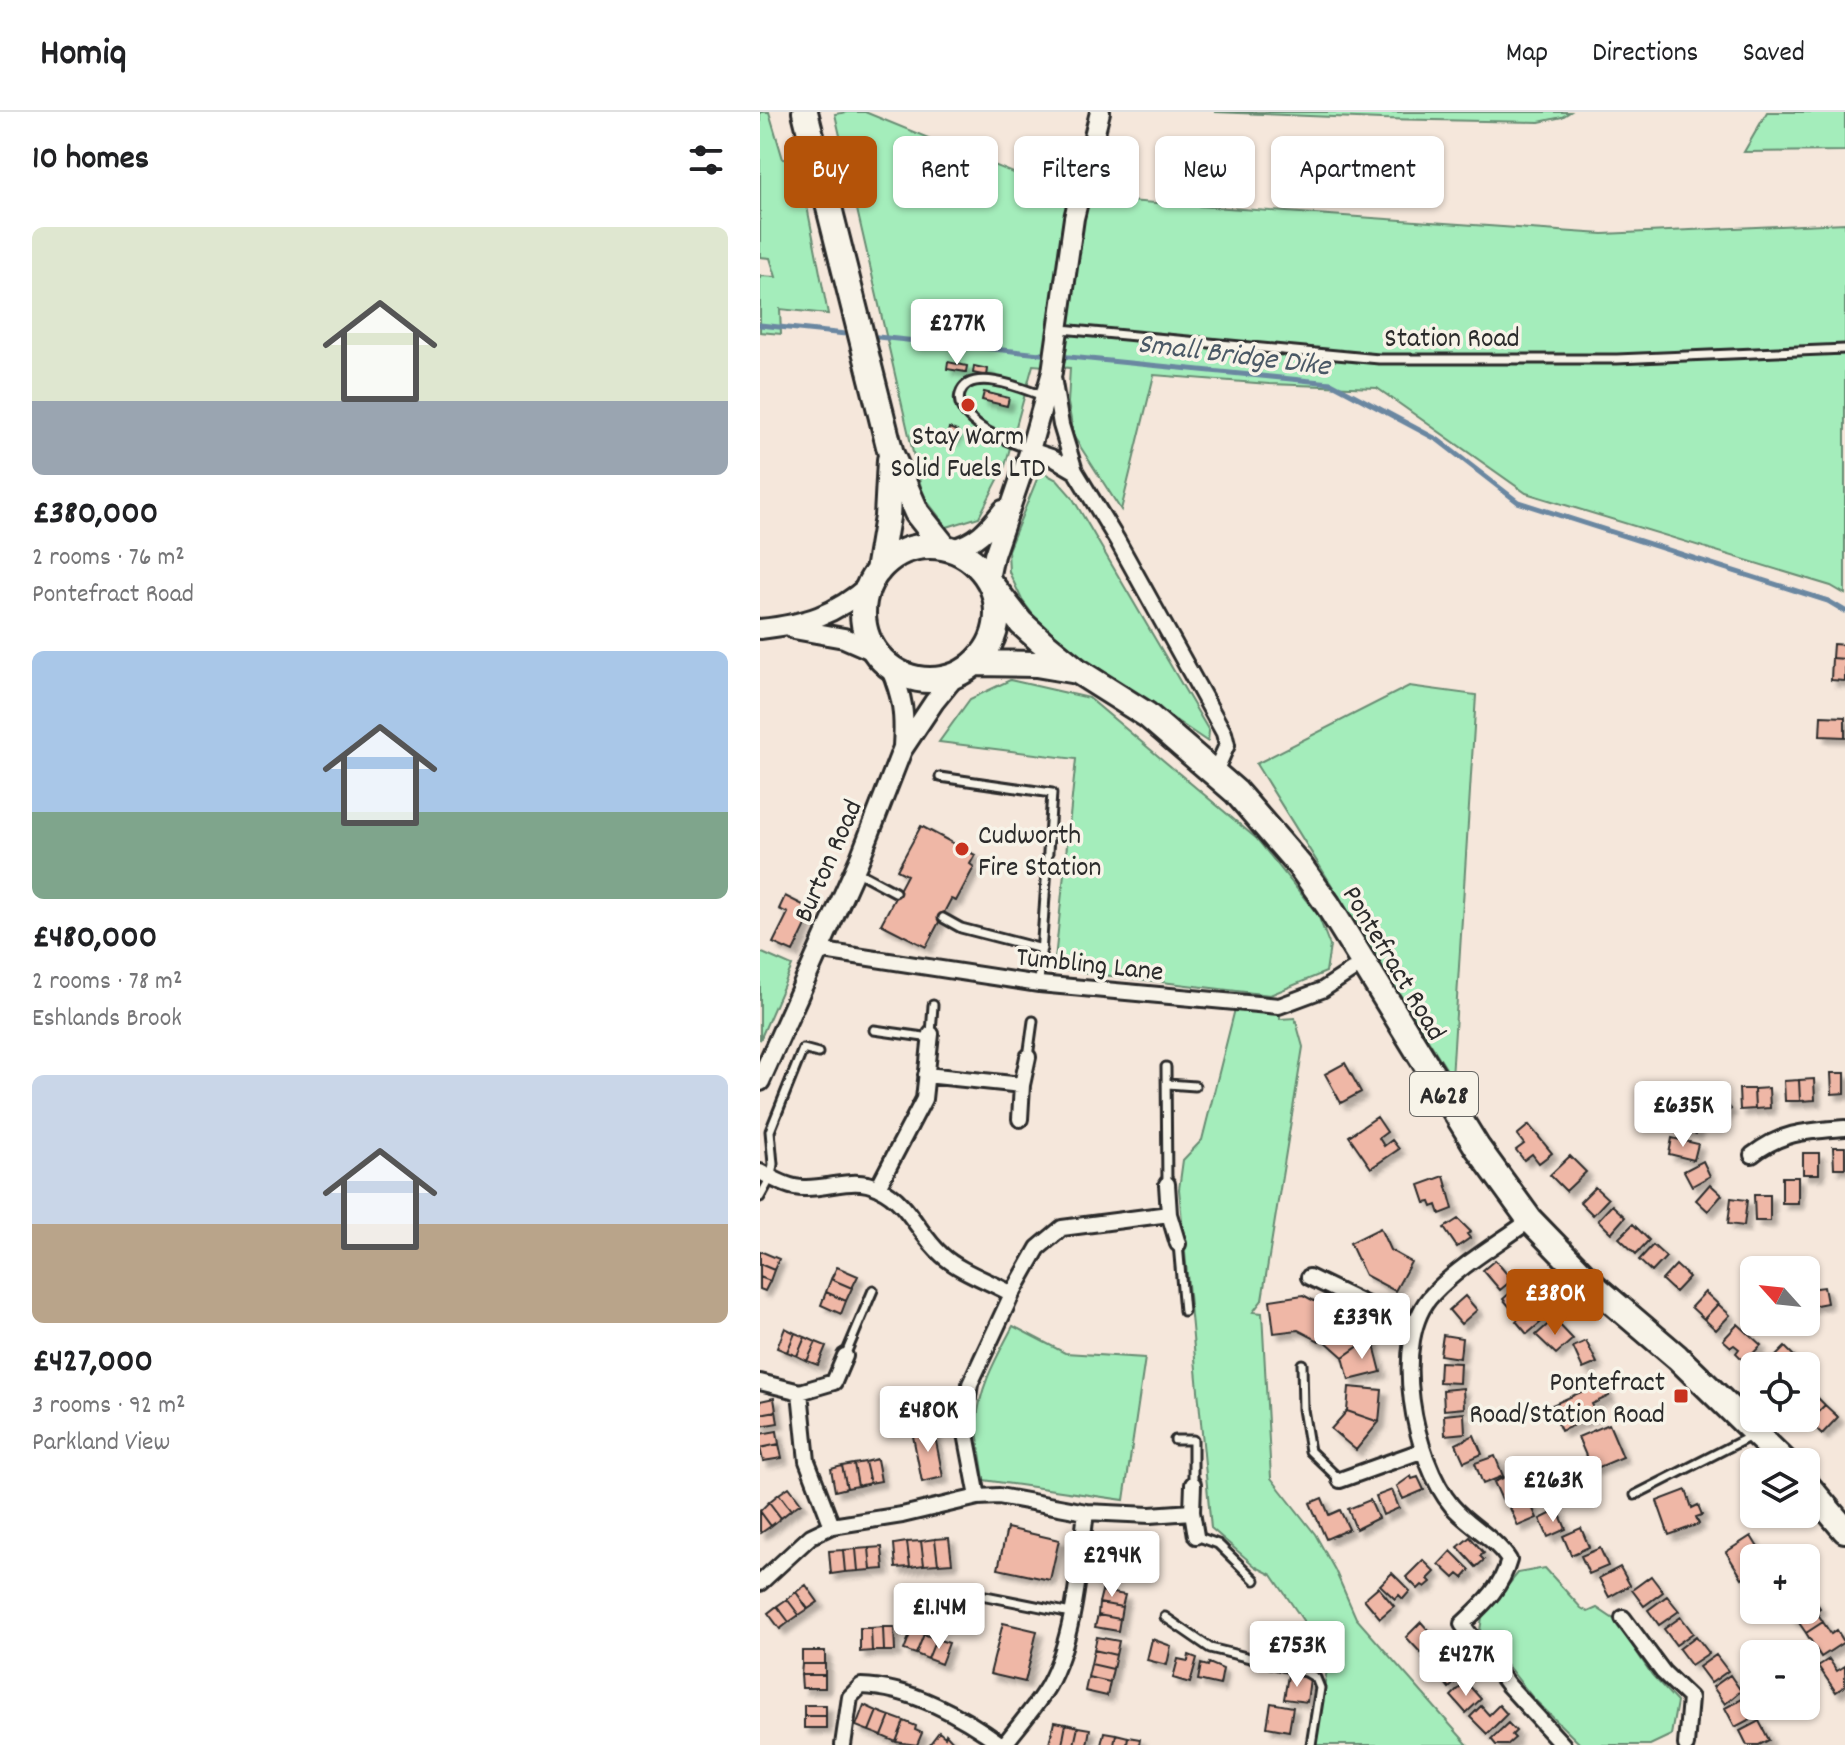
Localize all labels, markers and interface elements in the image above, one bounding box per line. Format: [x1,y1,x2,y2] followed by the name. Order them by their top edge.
[40,28,126,83] text: Homiq
[1506,35,1548,75] text: Map
[1592,35,1698,75] text: Directions
[1742,35,1805,75] text: Saved
[32,136,149,185] text: 10 homes
[784,136,877,208] chip: Buy
[893,136,998,208] chip: Rent
[1014,136,1139,208] chip: Filters
[1155,136,1255,208] chip: New
[1271,136,1444,208] chip: Apartment
[684,138,728,182] icon: filters
[308,279,452,423] icon: home
[901,299,1013,367] pin: £277K
[929,306,985,343] text: £277K
[1384,321,1520,361] street label: Station Road
[1135,324,1334,391] water label: Small Bridge Dike
[959,396,977,414] marker: Stay Warm Solid Fuels LTD
[891,419,1045,491] place label: Stay Warm Solid Fuels LTD
[32,491,158,540] text: £380,000
[32,540,185,577] text: 2 rooms · 76 m²
[32,577,194,614] text: Pontefract Road
[308,703,452,847] icon: home
[786,794,875,930] street label: Burton Road
[978,818,1101,890] place label: Cudworth Fire Station
[953,840,971,858] marker: Cudworth Fire Station
[1330,879,1454,1050] street label: Pontefract Road
[32,915,157,964] text: £480,000
[1014,939,1165,995] street label: Tumbling Lane
[32,964,182,1001] text: 2 rooms · 78 m²
[32,1001,182,1038] text: Eshlands Brook
[1410,1072,1478,1116] road number: A628
[1627,1081,1739,1149] pin: £635K
[1652,1088,1714,1125] text: £635K
[308,1127,452,1271] icon: home
[1740,1256,1820,1336] north arrow
[1740,1256,1820,1720] map controls
[1499,1269,1611,1337] pin: £380K
[1524,1276,1586,1313] text: £380K
[1306,1293,1418,1361] pin: £339K
[1332,1300,1392,1337] text: £339K
[32,1339,153,1388] text: £427,000
[1740,1352,1820,1432] button: locate
[1469,1365,1665,1437] place label: Pontefract Road/Station Road
[872,1386,984,1454] pin: £480K
[1672,1387,1690,1405] marker: Pontefract Road/Station Road
[32,1388,186,1425] text: 3 rooms · 92 m²
[898,1393,958,1430] text: £480K
[32,1425,170,1462] text: Parkland View
[1740,1448,1820,1528] button: layers
[1497,1456,1609,1524] pin: £263K
[1523,1463,1583,1500] text: £263K
[1056,1531,1168,1599] pin: £294K
[1082,1538,1142,1575] text: £294K
[1740,1544,1820,1624] button: +
[874,1583,1004,1651] pin: £1.14M
[912,1590,966,1627] text: £1.14M
[1241,1621,1353,1689] pin: £753K
[1268,1628,1326,1665] text: £753K
[1410,1630,1522,1698] pin: £427K
[1437,1637,1495,1674] text: £427K
[1740,1640,1820,1720] button: −

